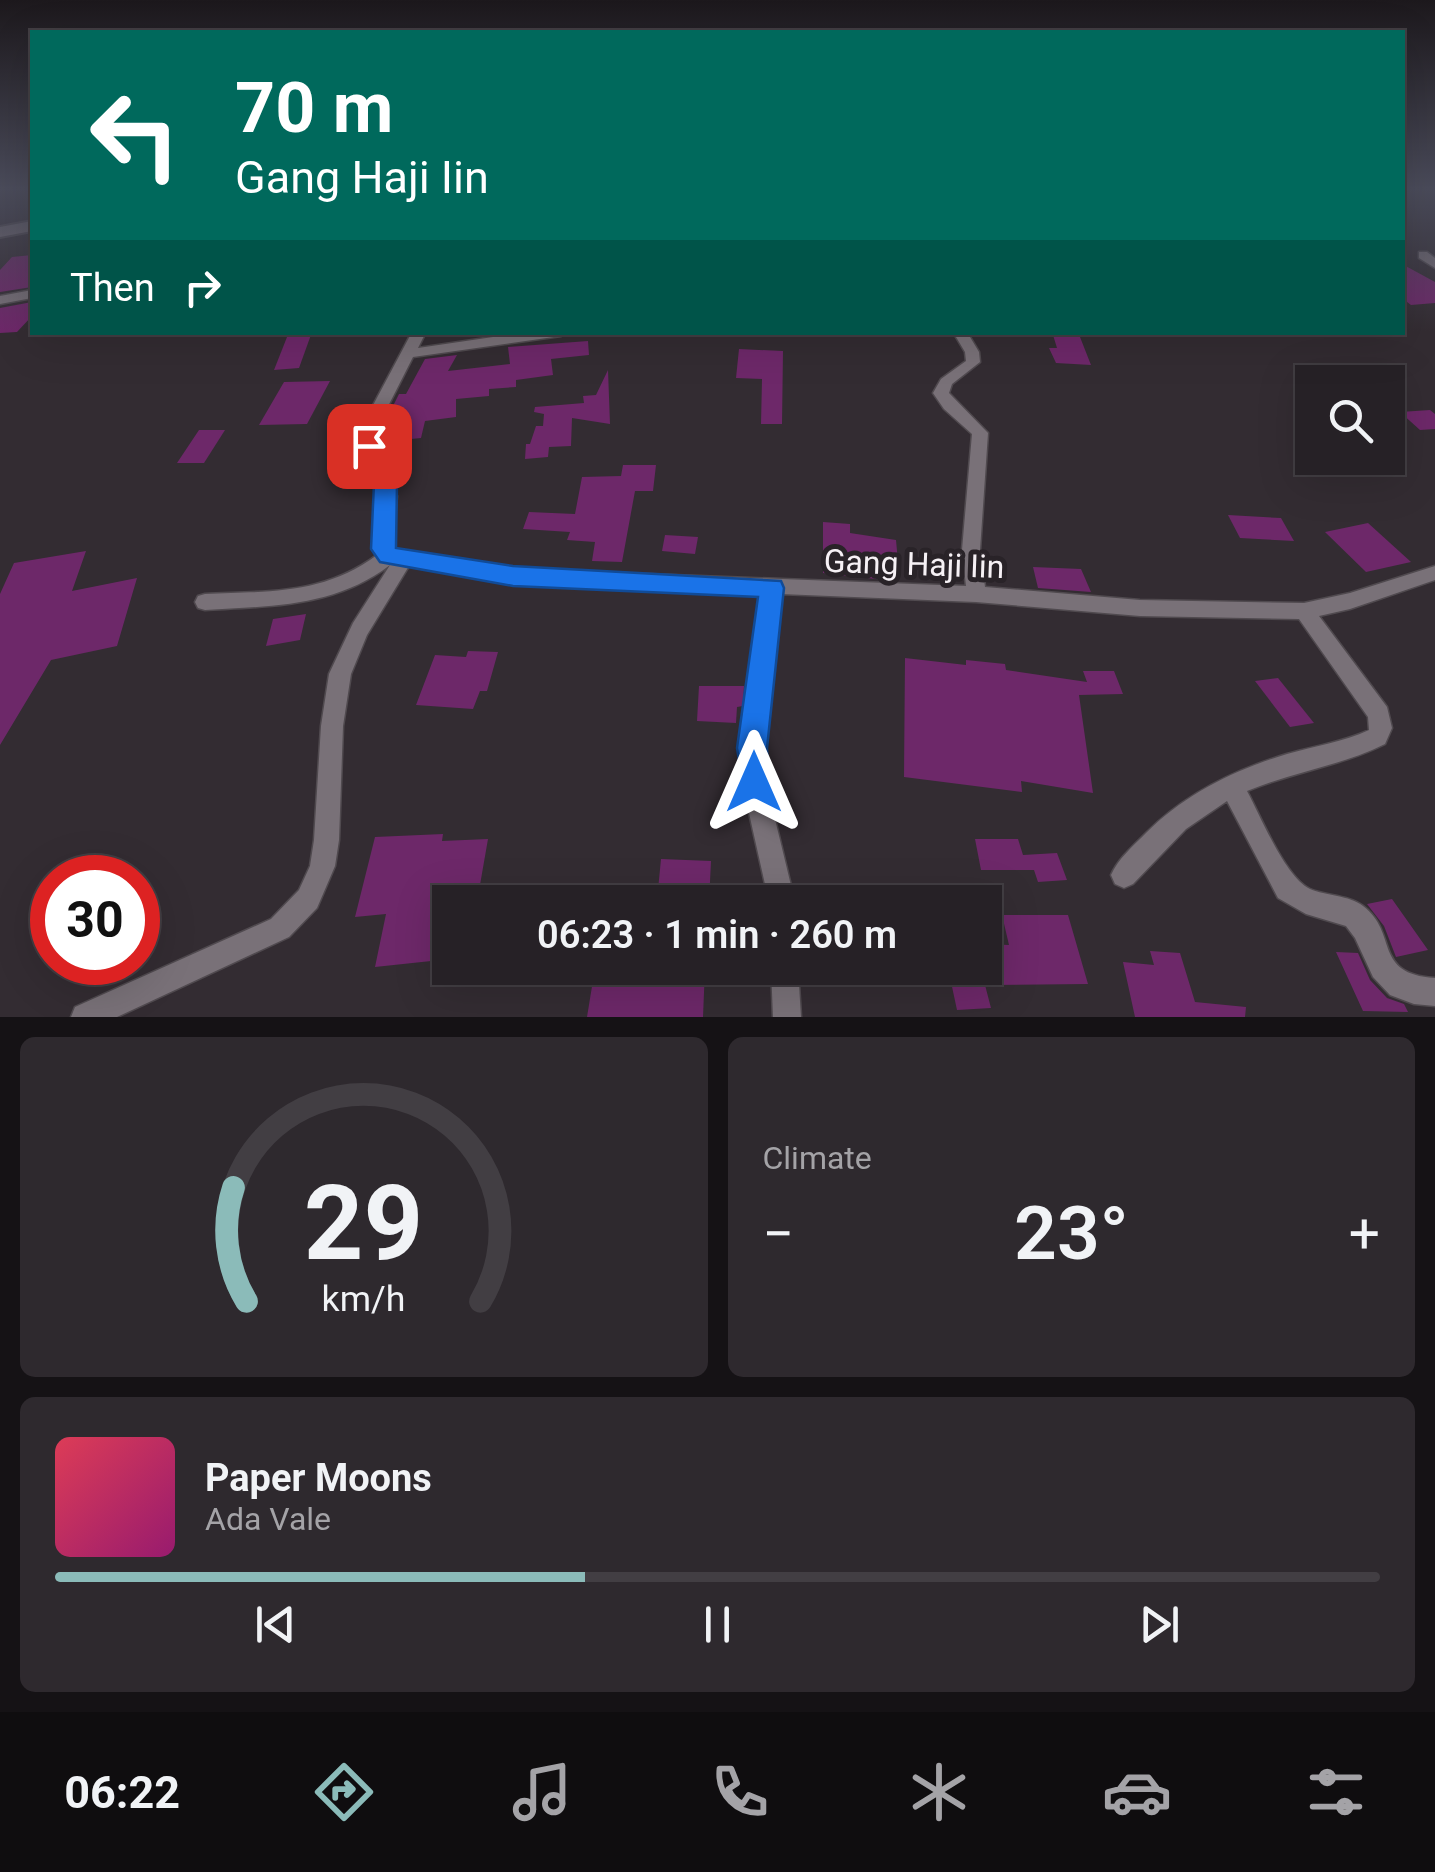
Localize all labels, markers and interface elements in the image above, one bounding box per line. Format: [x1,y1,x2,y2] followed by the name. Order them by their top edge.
[235,67,393,149] text: 70 m
[70,70,200,200] icon: left
[235,151,489,204] text: Gang Haji Iin
[175,260,230,315] icon: right
[70,266,155,310] text: Then
[1295,365,1405,475] map controls
[1295,365,1405,475] button: search
[327,404,412,489] pin
[342,419,397,474] icon: arrive
[823,542,1005,586] street label: Gang Haji Iin
[702,730,806,834] position arrow
[30,855,160,985] speed limit sign: 30
[537,913,897,957] text: 06:23 · 1 min · 260 m
[763,1139,872,1177] text: Climate
[304,1163,423,1284] text: 29
[1014,1189,1129,1277] text: 23°
[763,1202,794,1266] text: −
[1349,1202,1380,1266] text: +
[322,1278,406,1320] text: km/h
[205,1456,432,1500] text: Paper Moons
[205,1500,331,1538] text: Ada Vale
[248,1597,303,1652] icon: previous
[690,1597,745,1652] icon: pause
[1132,1597,1187,1652] icon: next
[309,1757,379,1827] icon: directions
[507,1757,577,1827] icon: music
[705,1757,775,1827] icon: phone
[904,1757,974,1827] icon: climate
[1102,1757,1172,1827] icon: car
[1301,1757,1371,1827] icon: filters
[64,1766,180,1819] text: 06:22

